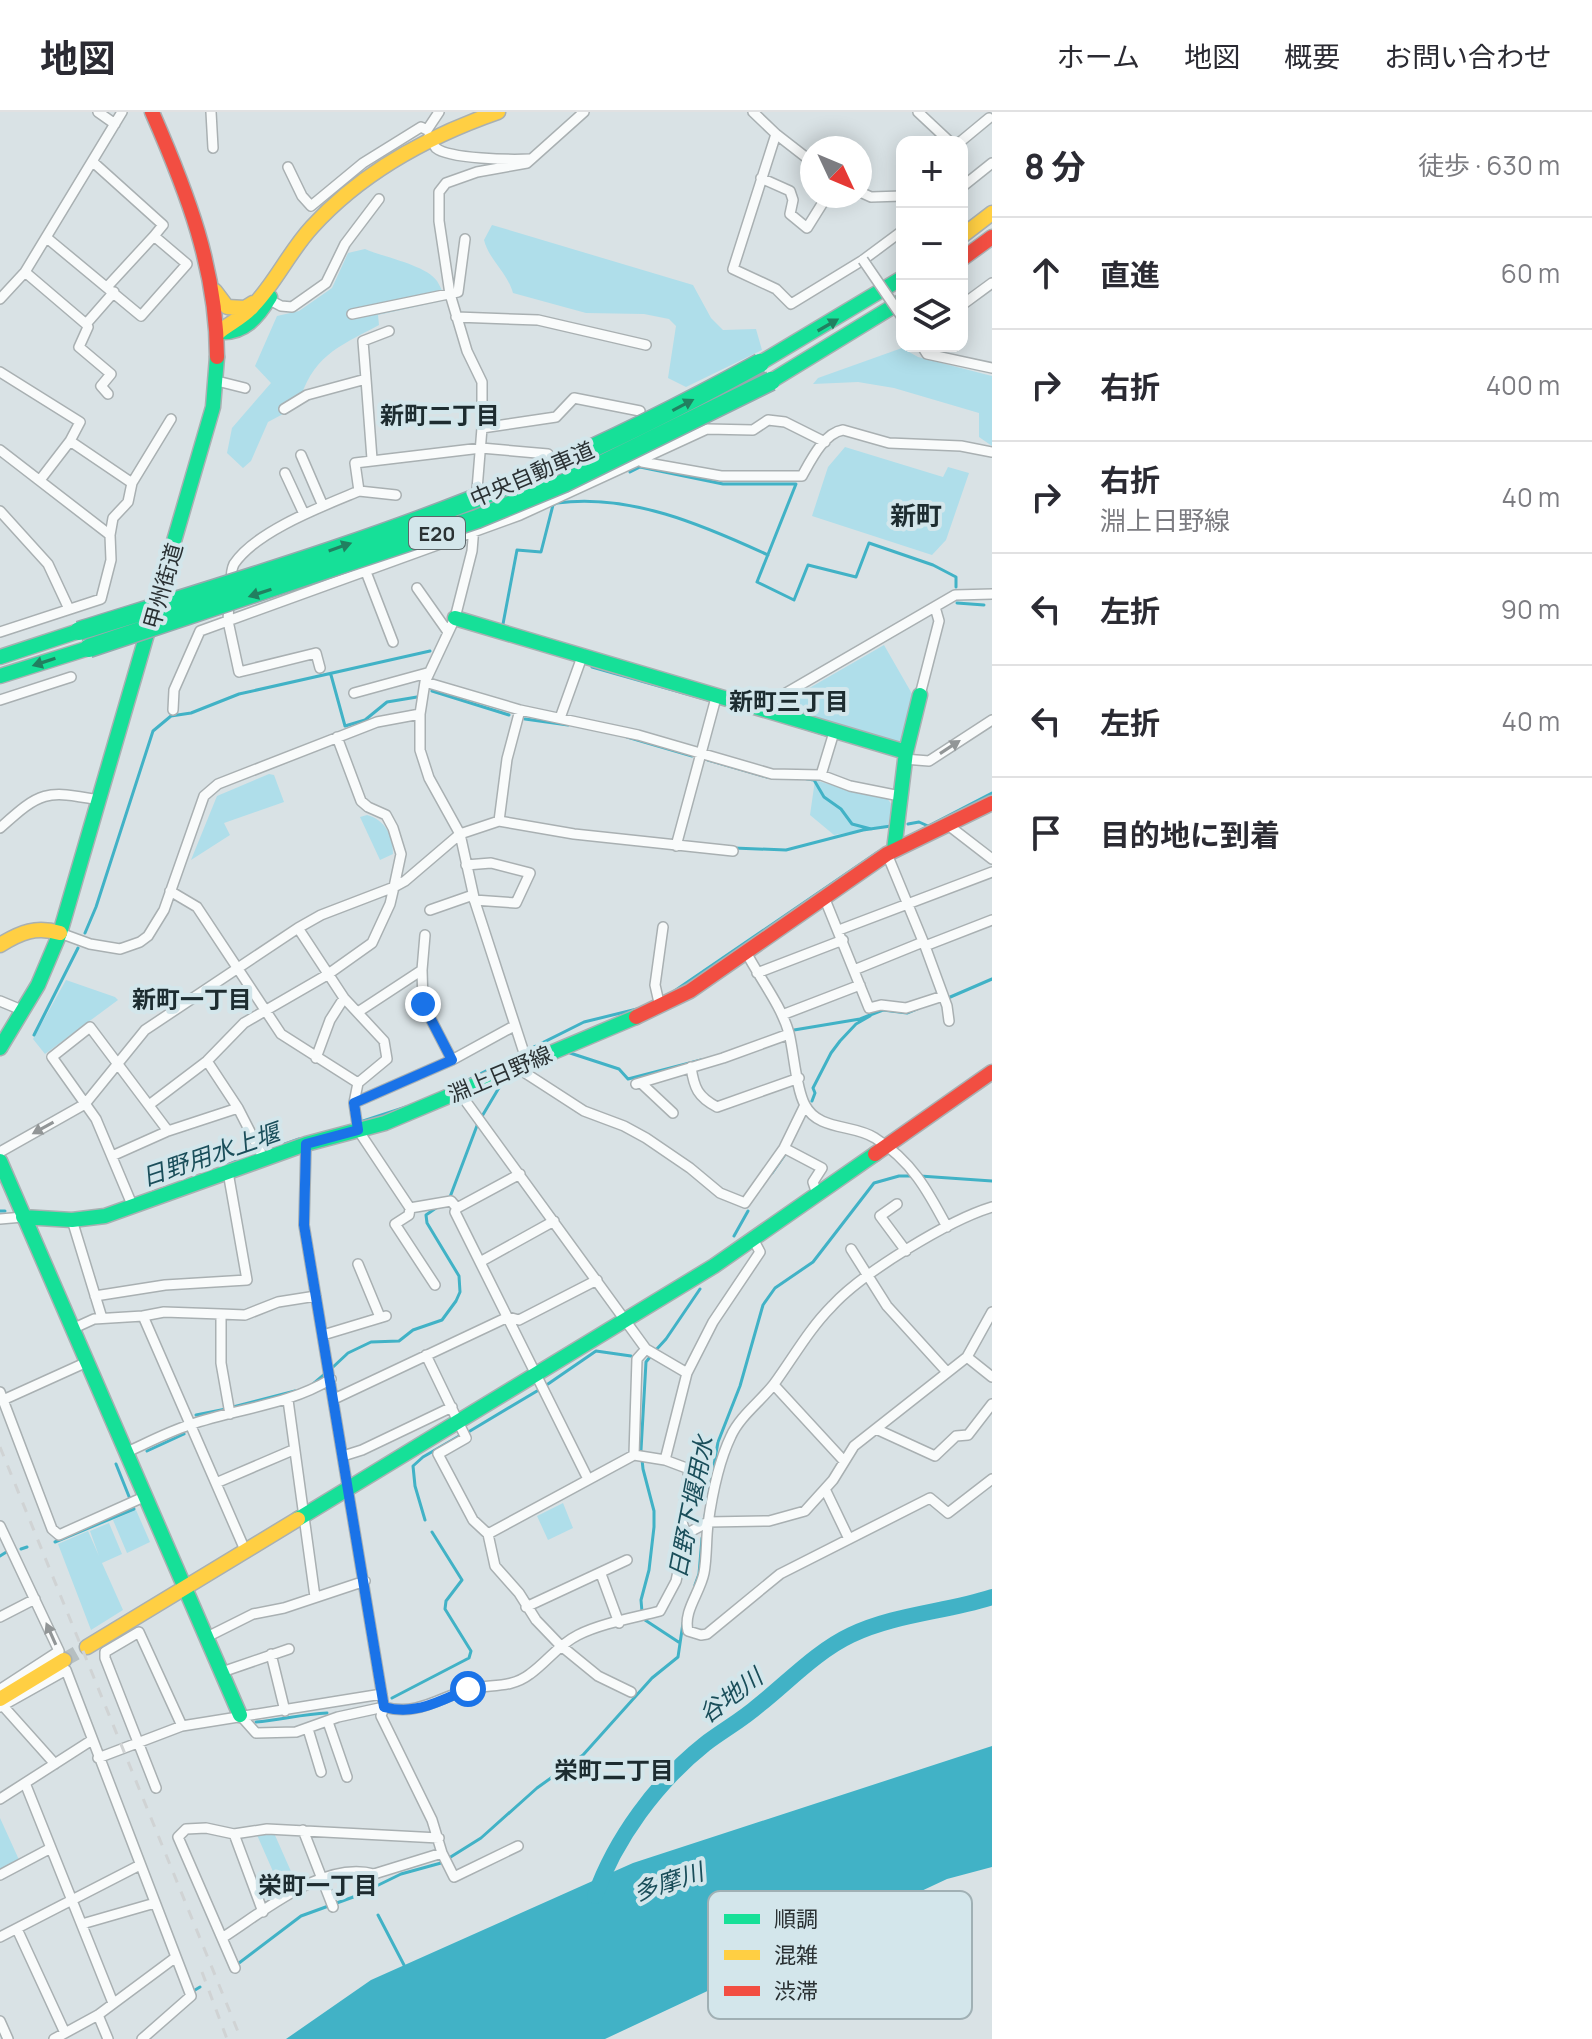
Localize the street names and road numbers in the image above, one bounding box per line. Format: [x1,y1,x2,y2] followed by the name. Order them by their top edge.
[465,434,599,514] street label: 中央自動車道
[409,517,465,549] road number: E20
[136,540,190,632] street label: 甲州街道
[444,1039,556,1109] street label: 淵上日野線

